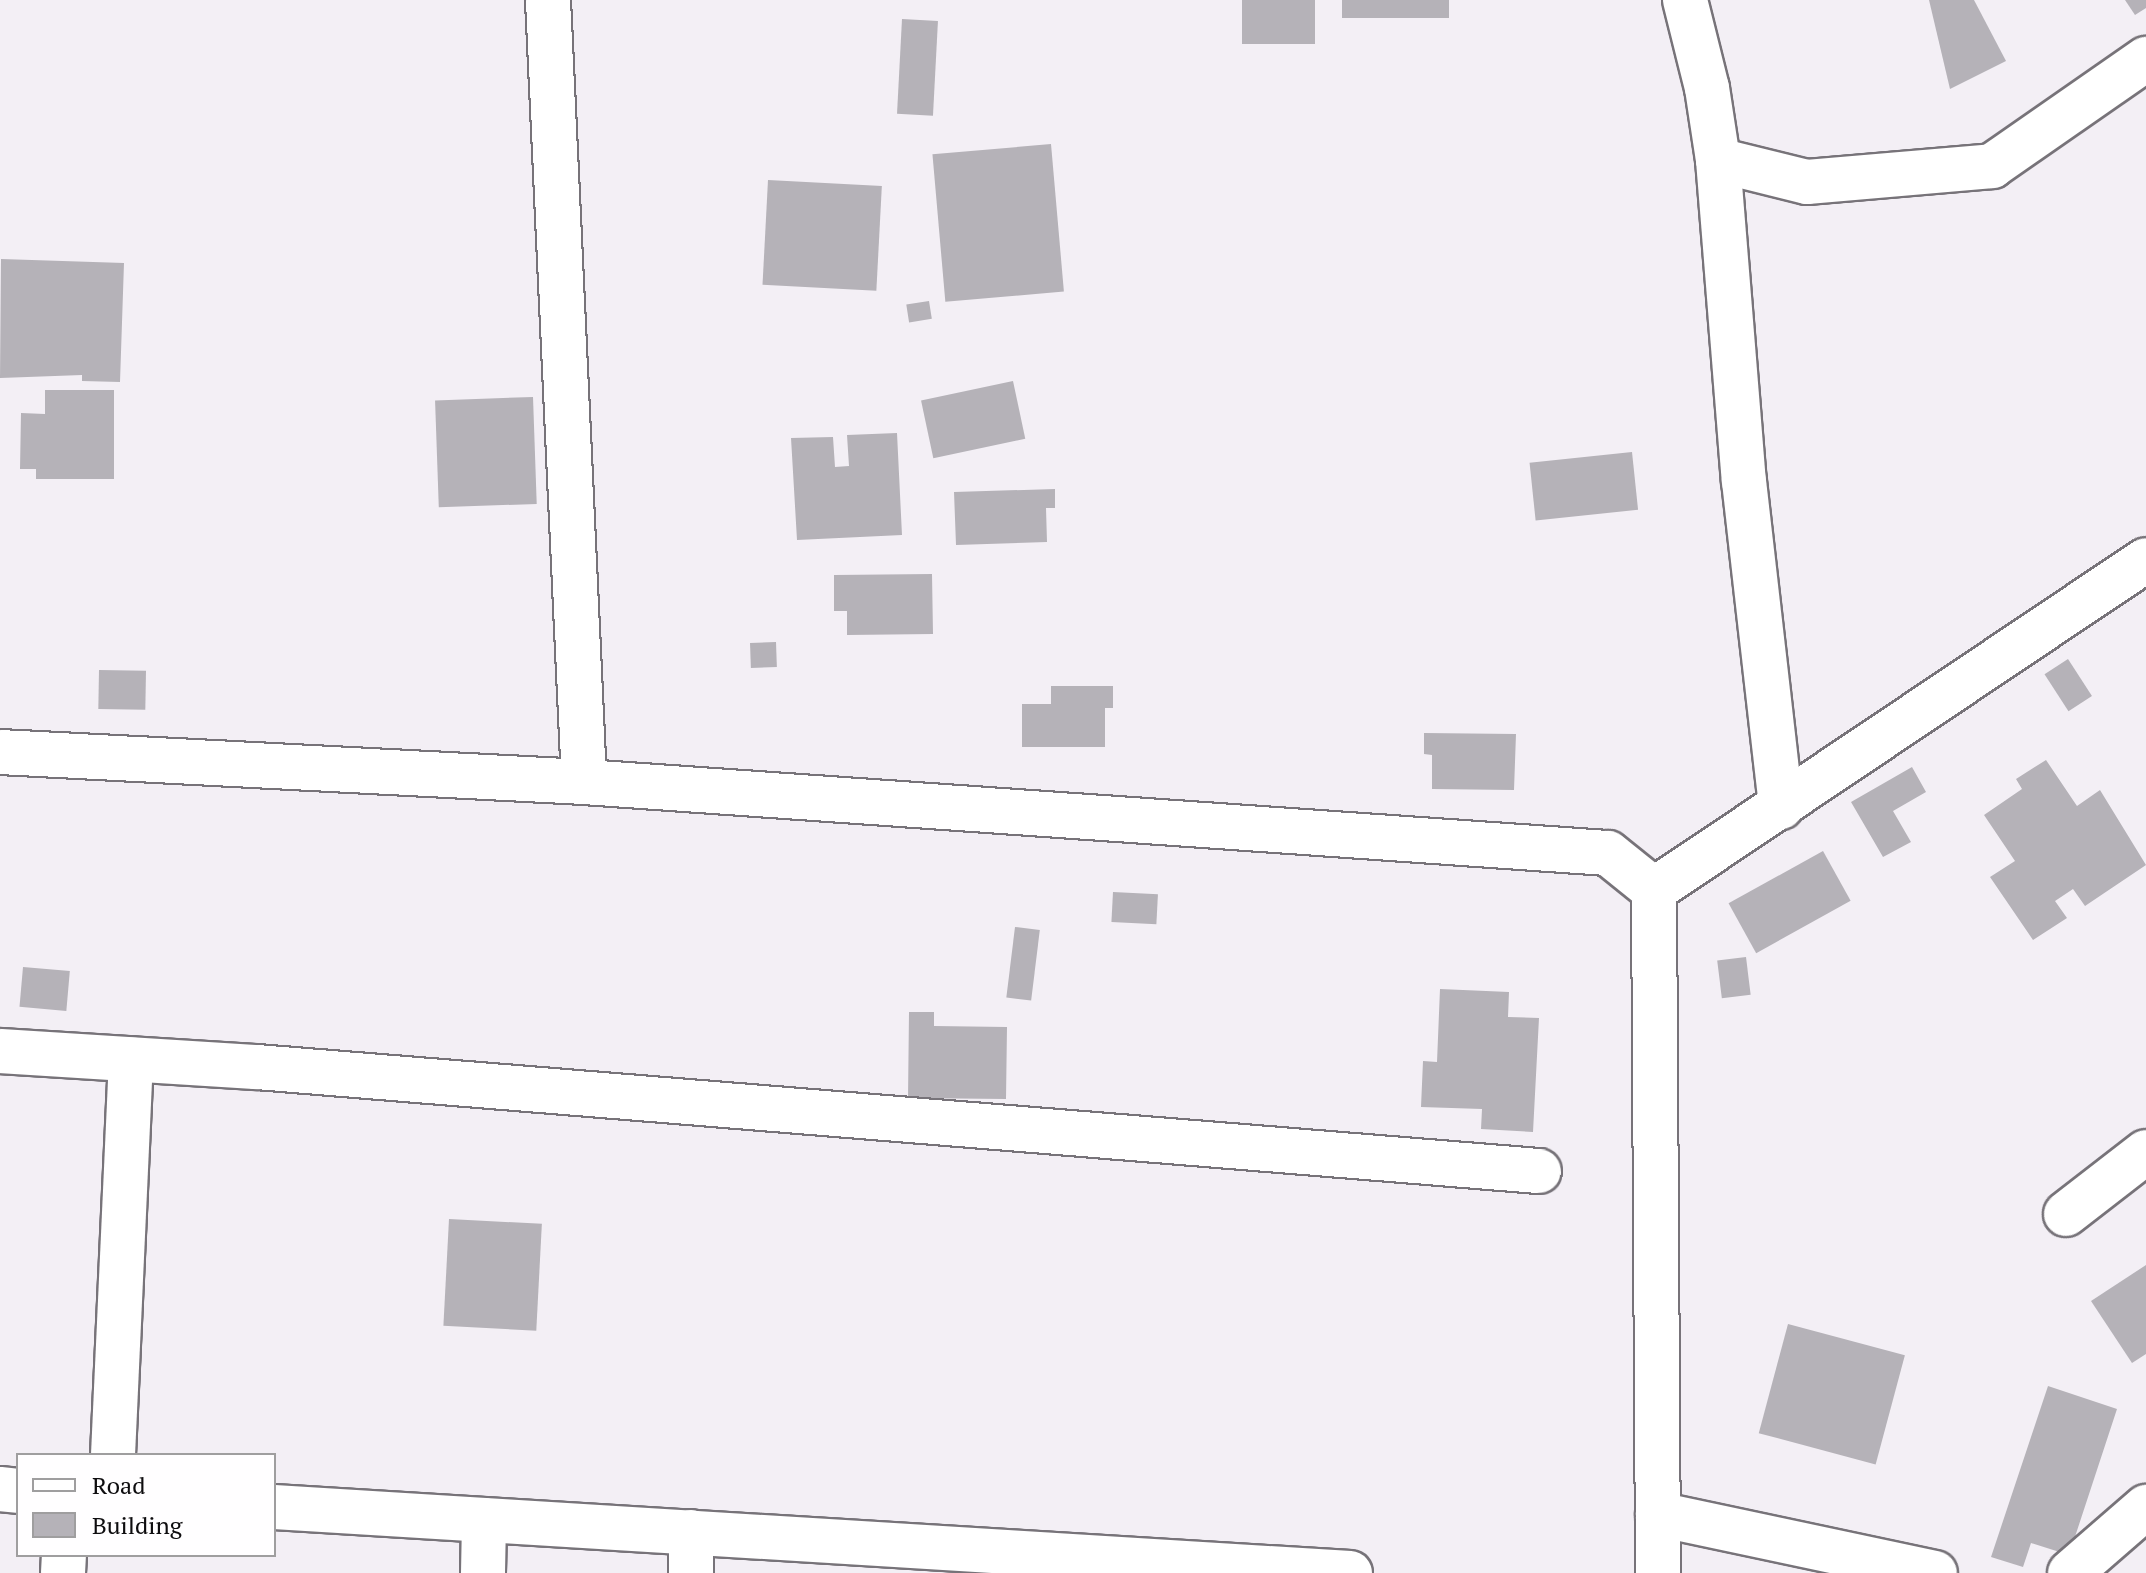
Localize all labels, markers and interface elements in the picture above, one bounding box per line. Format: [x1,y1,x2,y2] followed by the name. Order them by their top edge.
[16,1453,276,1557] legend
[92,1469,146,1501] text: Road
[92,1509,182,1541] text: Building

